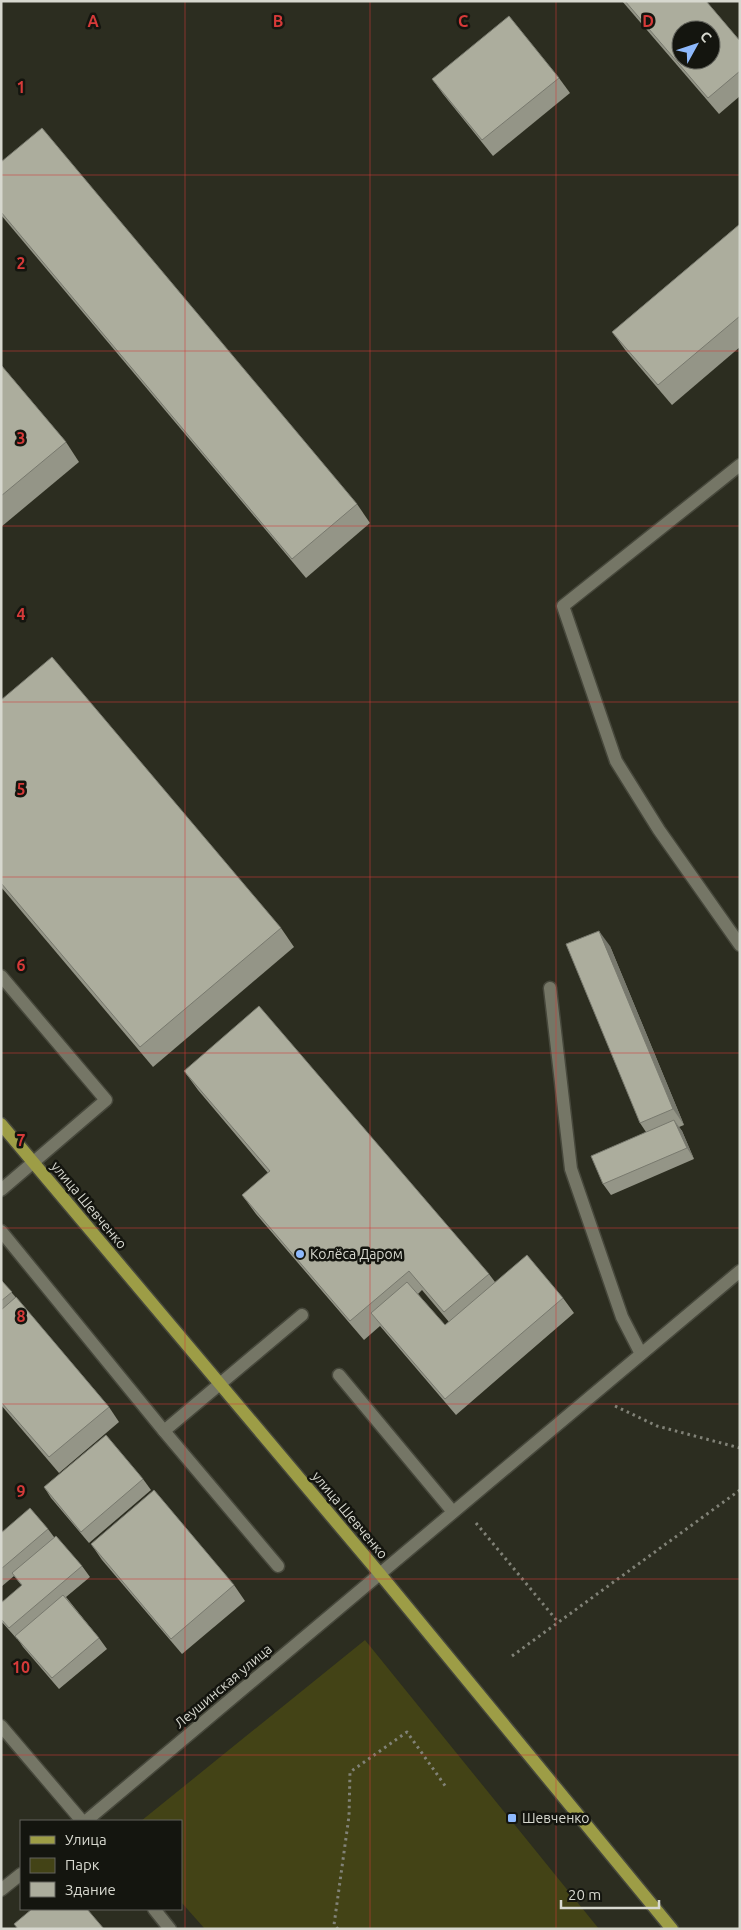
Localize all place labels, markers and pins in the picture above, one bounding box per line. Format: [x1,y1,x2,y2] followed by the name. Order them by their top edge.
[310,1246,403,1262] place label: Колёса Даром
[294,1248,306,1260] marker: Колёса Даром
[522,1810,589,1826] place label: Шевченко
[506,1812,518,1824] marker: Шевченко

